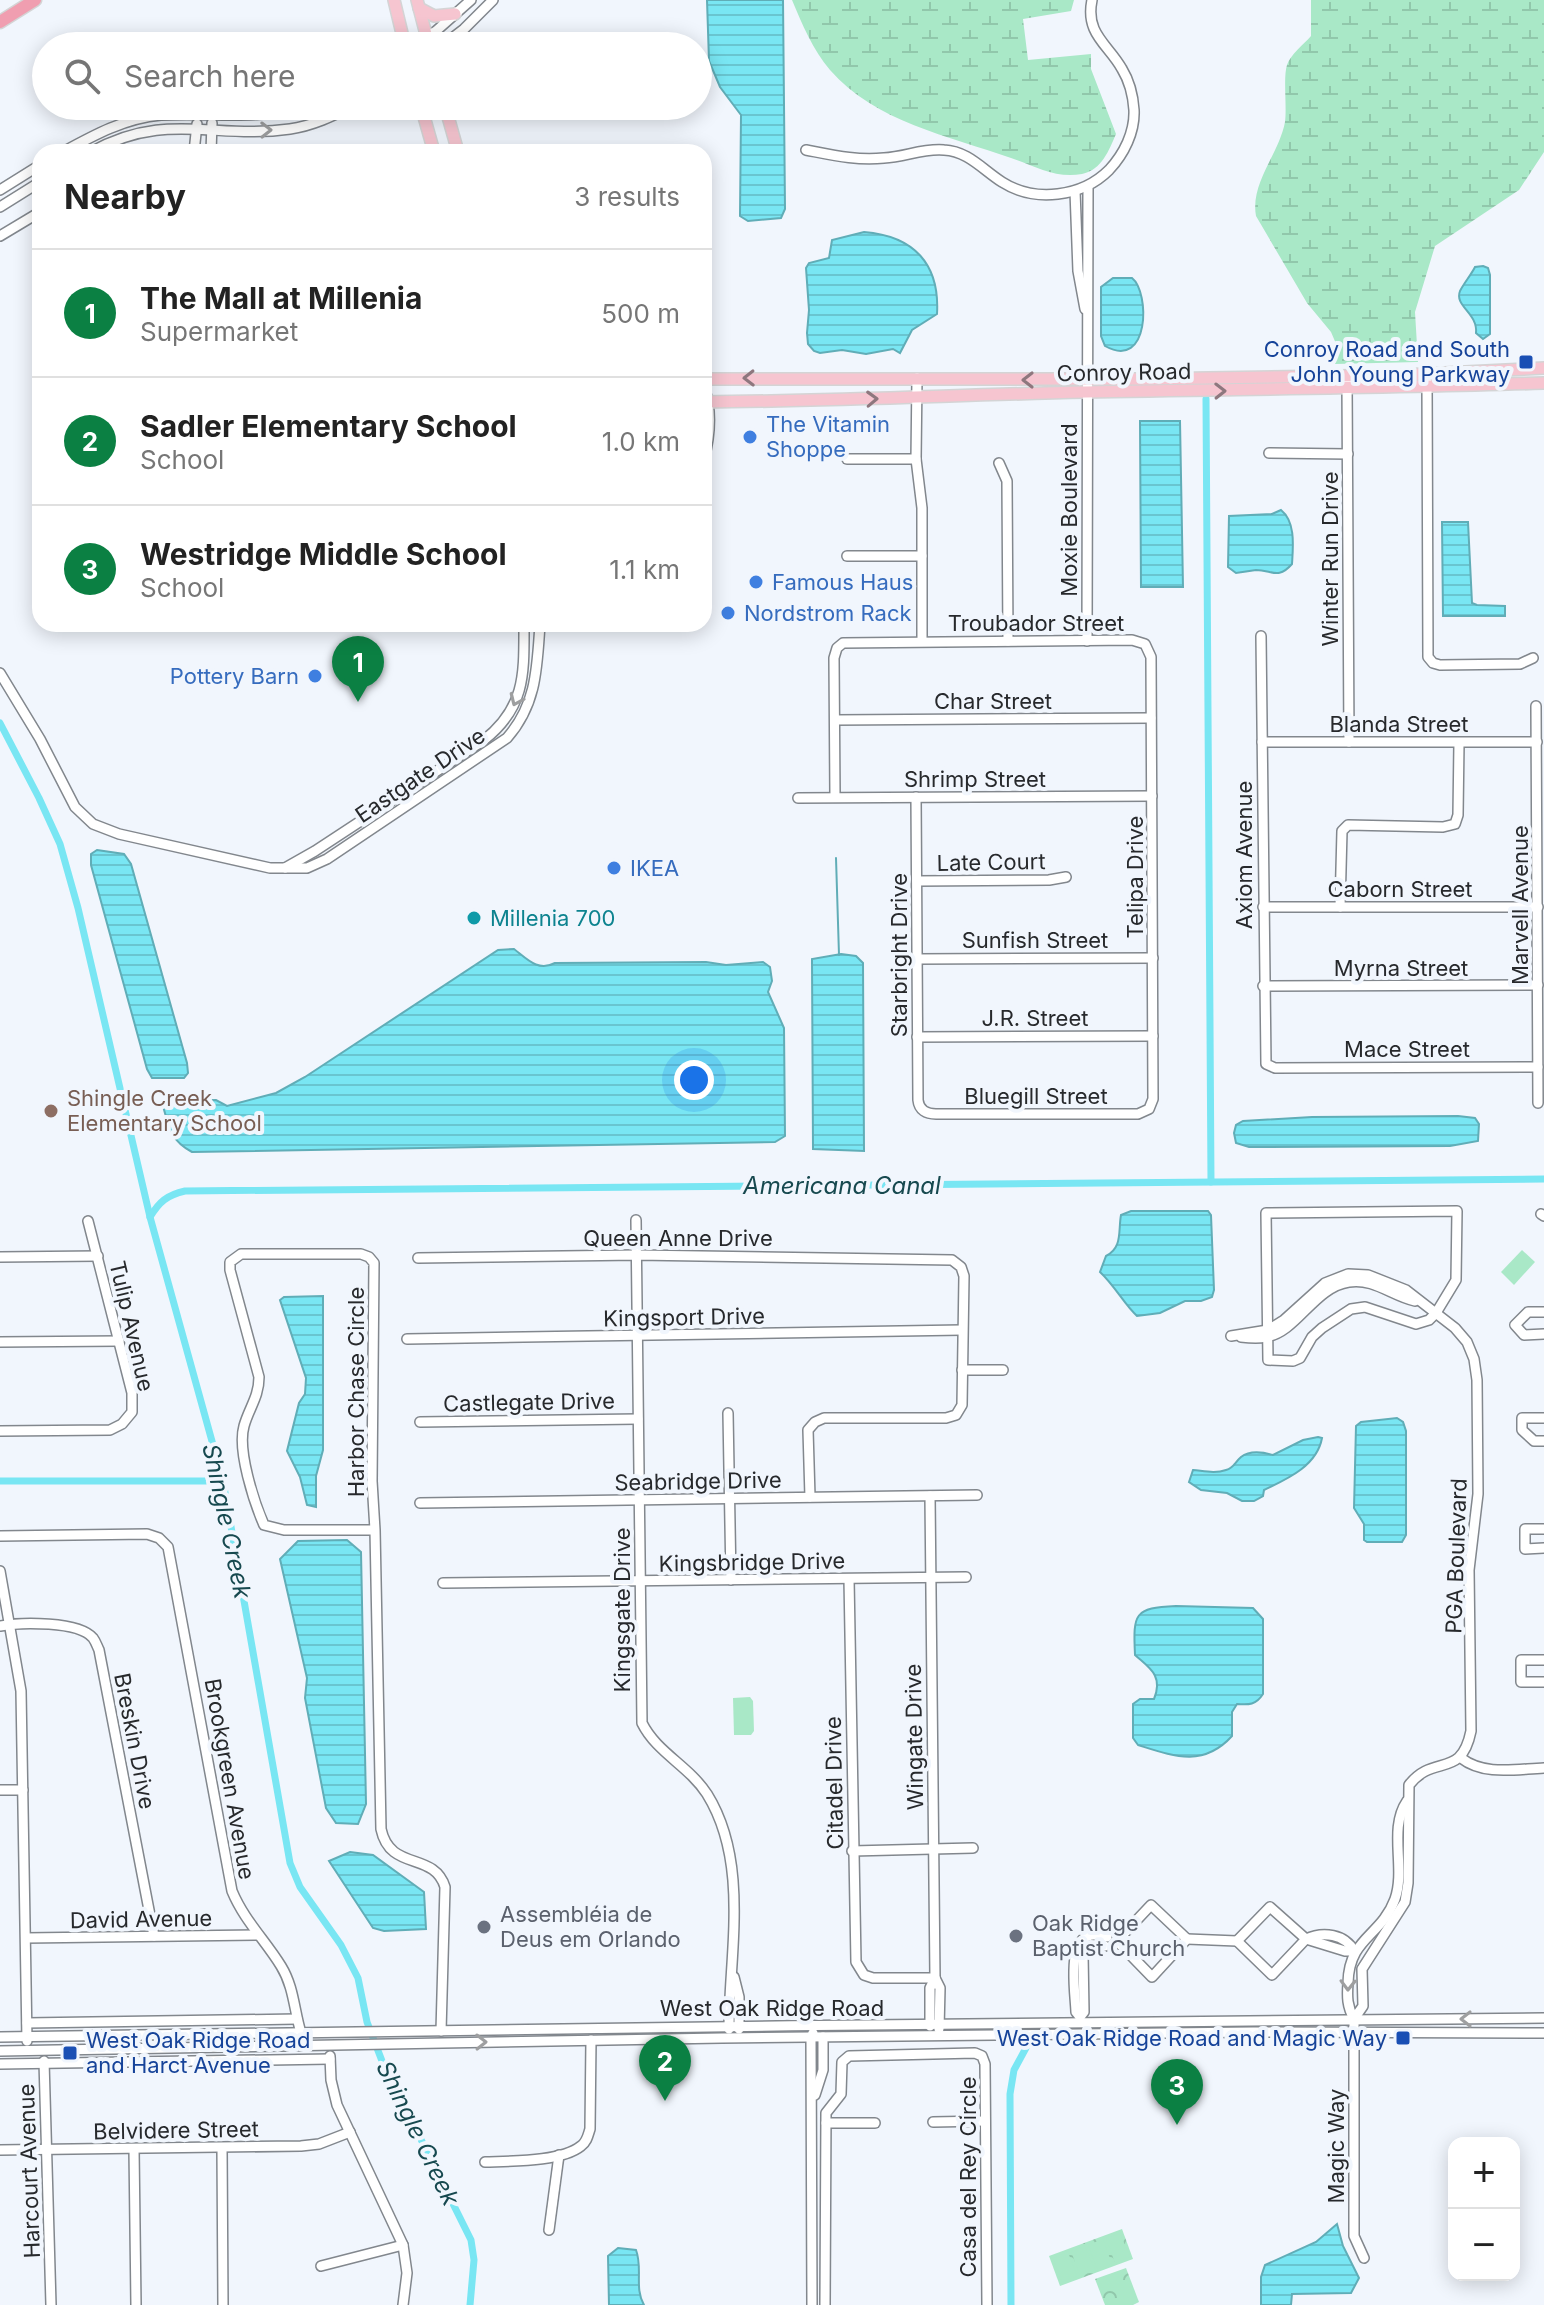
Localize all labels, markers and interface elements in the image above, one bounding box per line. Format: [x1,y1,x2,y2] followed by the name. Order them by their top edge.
[32,32,712,120] search box
[60,54,104,98] icon: search
[124,58,296,94] text: Search here
[260,121,273,139] one-way arrow
[64,176,186,217] text: Nearby
[574,181,680,212] text: 3 results
[140,280,422,316] text: The Mall at Millenia
[84,298,96,329] text: 1
[601,298,680,329] text: 500 m
[140,316,298,347] text: Supermarket
[1264,336,1510,387] place label: Conroy Road and South John Young Parkway
[1517,353,1535,371] marker: Conroy Road and South John Young Parkway
[1057,358,1191,386] street label: Conroy Road
[742,370,755,387] one-way arrow
[1021,371,1034,389] one-way arrow
[1214,382,1227,400] one-way arrow
[866,391,879,408] one-way arrow
[140,408,517,444] text: Sadler Elementary School
[766,411,890,462] place label: The Vitamin Shoppe
[1056,423,1082,597] street label: Moxie Boulevard
[82,426,98,457] text: 2
[602,426,680,457] text: 1.0 km
[741,428,759,446] marker: The Vitamin Shoppe
[140,444,224,475] text: School
[1317,471,1343,647] street label: Winter Run Drive
[140,536,507,572] text: Westridge Middle School
[82,554,98,585] text: 3
[609,554,680,585] text: 1.1 km
[772,569,913,595] place label: Famous Haus
[140,572,224,603] text: School
[747,573,765,591] marker: Famous Haus
[744,600,912,626] place label: Nordstrom Rack
[719,604,737,622] marker: Nordstrom Rack
[948,610,1124,636] street label: Troubador Street
[332,636,384,702] pin: 1
[170,663,299,689] place label: Pottery Barn
[306,667,324,685] marker: Pottery Barn
[934,688,1052,714] street label: Char Street
[509,691,525,706] one-way arrow
[1329,711,1469,737] street label: Blanda Street
[350,722,490,828] street label: Eastgate Drive
[904,766,1046,792] street label: Shrimp Street
[1231,781,1257,929] street label: Axiom Avenue
[1122,816,1148,938] street label: Telipa Drive
[1507,825,1533,985] street label: Marvell Avenue
[936,848,1046,876] street label: Late Court
[630,855,679,881] place label: IKEA
[605,859,623,877] marker: IKEA
[886,873,912,1037] street label: Starbright Drive
[1328,876,1472,902] street label: Caborn Street
[490,905,615,931] place label: Millenia 700
[465,909,483,927] marker: Millenia 700
[962,927,1108,953] street label: Sunfish Street
[1334,955,1468,981] street label: Myrna Street
[982,1005,1088,1031] street label: J.R. Street
[1344,1036,1470,1062] street label: Mace Street
[674,1060,714,1100] your location
[964,1083,1108,1109] street label: Bluegill Street
[67,1085,262,1136] place label: Shingle Creek Elementary School
[42,1102,60,1120] marker: Shingle Creek Elementary School
[742,1171,941,1200] water label: Americana Canal
[583,1225,773,1251] street label: Queen Anne Drive
[104,1258,160,1394] street label: Tulip Avenue
[343,1287,369,1497] street label: Harbor Chase Circle
[603,1303,765,1331] street label: Kingsport Drive
[443,1388,615,1416] street label: Castlegate Drive
[196,1441,258,1602] water label: Shingle Creek
[614,1467,782,1495] street label: Seabridge Drive
[1440,1478,1472,1634] street label: PGA Boulevard
[609,1528,635,1693] street label: Kingsgate Drive
[659,1547,845,1577] street label: Kingsbridge Drive
[900,1664,928,1810] street label: Wingate Drive
[109,1671,161,1811] street label: Breskin Drive
[200,1676,260,1882] street label: Brookgreen Avenue
[820,1716,848,1850] street label: Citadel Drive
[500,1901,681,1952] place label: Assembléia de Deus em Orlando
[70,1905,212,1933] street label: David Avenue
[1032,1910,1185,1961] place label: Oak Ridge Baptist Church
[475,1918,493,1936] marker: Assembléia de Deus em Orlando
[1007,1927,1025,1945] marker: Oak Ridge Baptist Church
[1339,1979,1356,1992] one-way arrow
[660,1995,884,2021] street label: West Oak Ridge Road
[1459,2010,1472,2027] one-way arrow
[997,2025,1387,2051] place label: West Oak Ridge Road and Magic Way
[86,2027,310,2078] place label: West Oak Ridge Road and Harct Avenue
[1394,2029,1412,2047] marker: West Oak Ridge Road and Magic Way
[475,2034,488,2051] one-way arrow
[639,2035,691,2101] pin: 2
[61,2044,79,2062] marker: West Oak Ridge Road and Harct Avenue
[370,2056,466,2211] water label: Shingle Creek
[1151,2059,1203,2125] pin: 3
[955,2076,981,2278] street label: Casa del Rey Circle
[13,2083,45,2259] street label: Harcourt Avenue
[1323,2089,1349,2203] street label: Magic Way
[93,2116,259,2144] street label: Belvidere Street
[1448,2137,1520,2281] map controls
[1448,2137,1520,2209] button: +
[1448,2209,1520,2281] button: −

